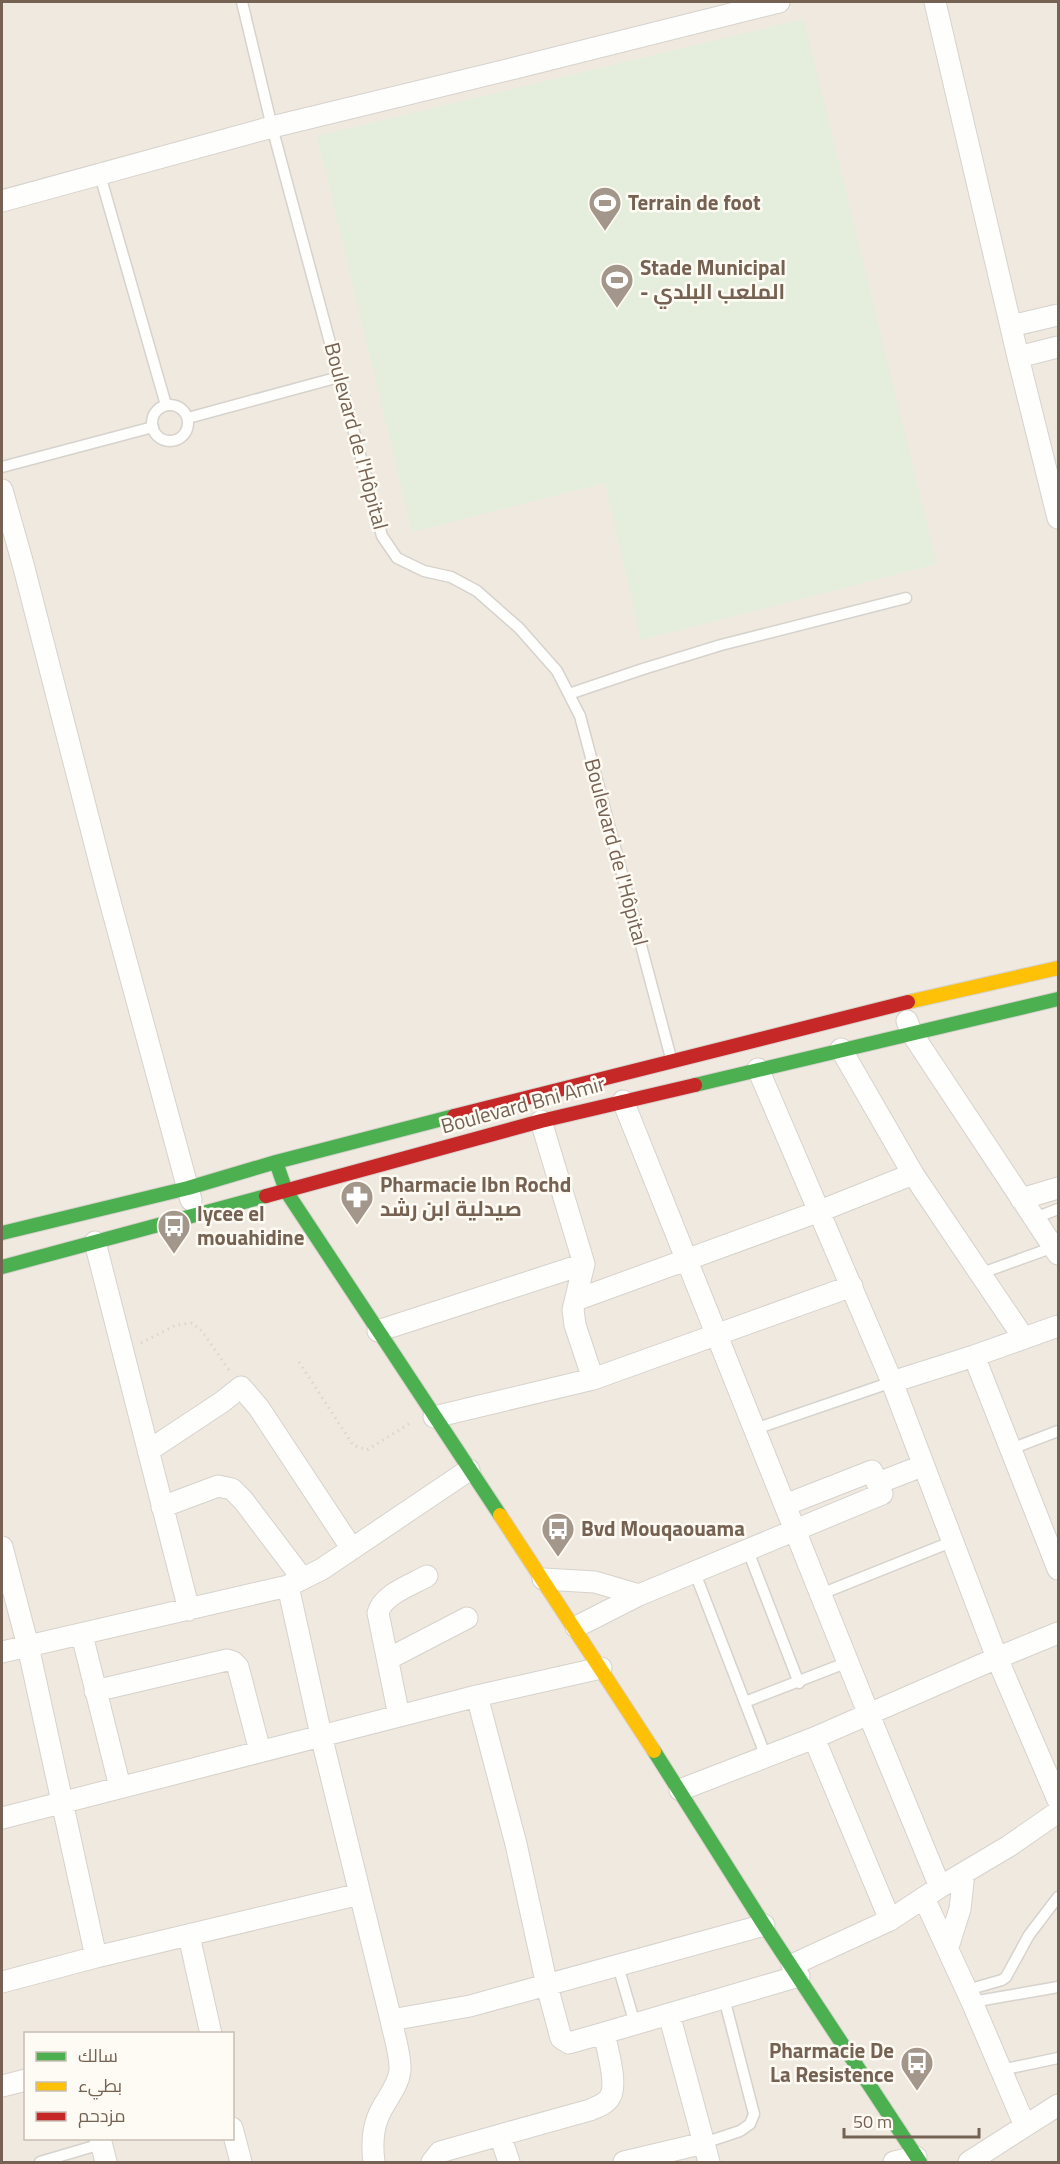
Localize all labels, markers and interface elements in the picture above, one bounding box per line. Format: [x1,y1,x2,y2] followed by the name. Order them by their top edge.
[587,185,623,232] sports icon: Terrain de foot
[628,186,761,218] place label: Terrain de foot
[640,251,786,309] place label: Stade Municipal - الملعب البلدي
[599,262,635,309] sports icon: Stade Municipal - الملعب البلدي
[317,339,397,533] street label: Boulevard de l'Hôpital
[577,755,657,949] street label: Boulevard de l'Hôpital
[437,1067,609,1141] street label: Boulevard Bni Amir
[380,1168,571,1224] place label: Pharmacie Ibn Rochd صيدلية ابن رشد
[339,1179,375,1226] pharmacy icon: Pharmacie Ibn Rochd صيدلية ابن رشد
[197,1197,304,1253] place label: lycee el mouahidine
[156,1208,192,1255] bus stop icon: lycee el mouahidine
[540,1511,576,1558] bus stop icon: Bvd Mouqaouama
[581,1512,745,1544] place label: Bvd Mouqaouama
[24,2032,234,2140] legend
[769,2034,894,2090] place label: Pharmacie De La Resistence
[78,2042,118,2069] text: سالك
[899,2045,935,2092] bus stop icon: Pharmacie De La Resistence
[78,2072,122,2100] text: بطيء
[844,2101,979,2139] scale bar
[78,2102,126,2129] text: مزدحم
[853,2108,892,2135] text: 50 m

